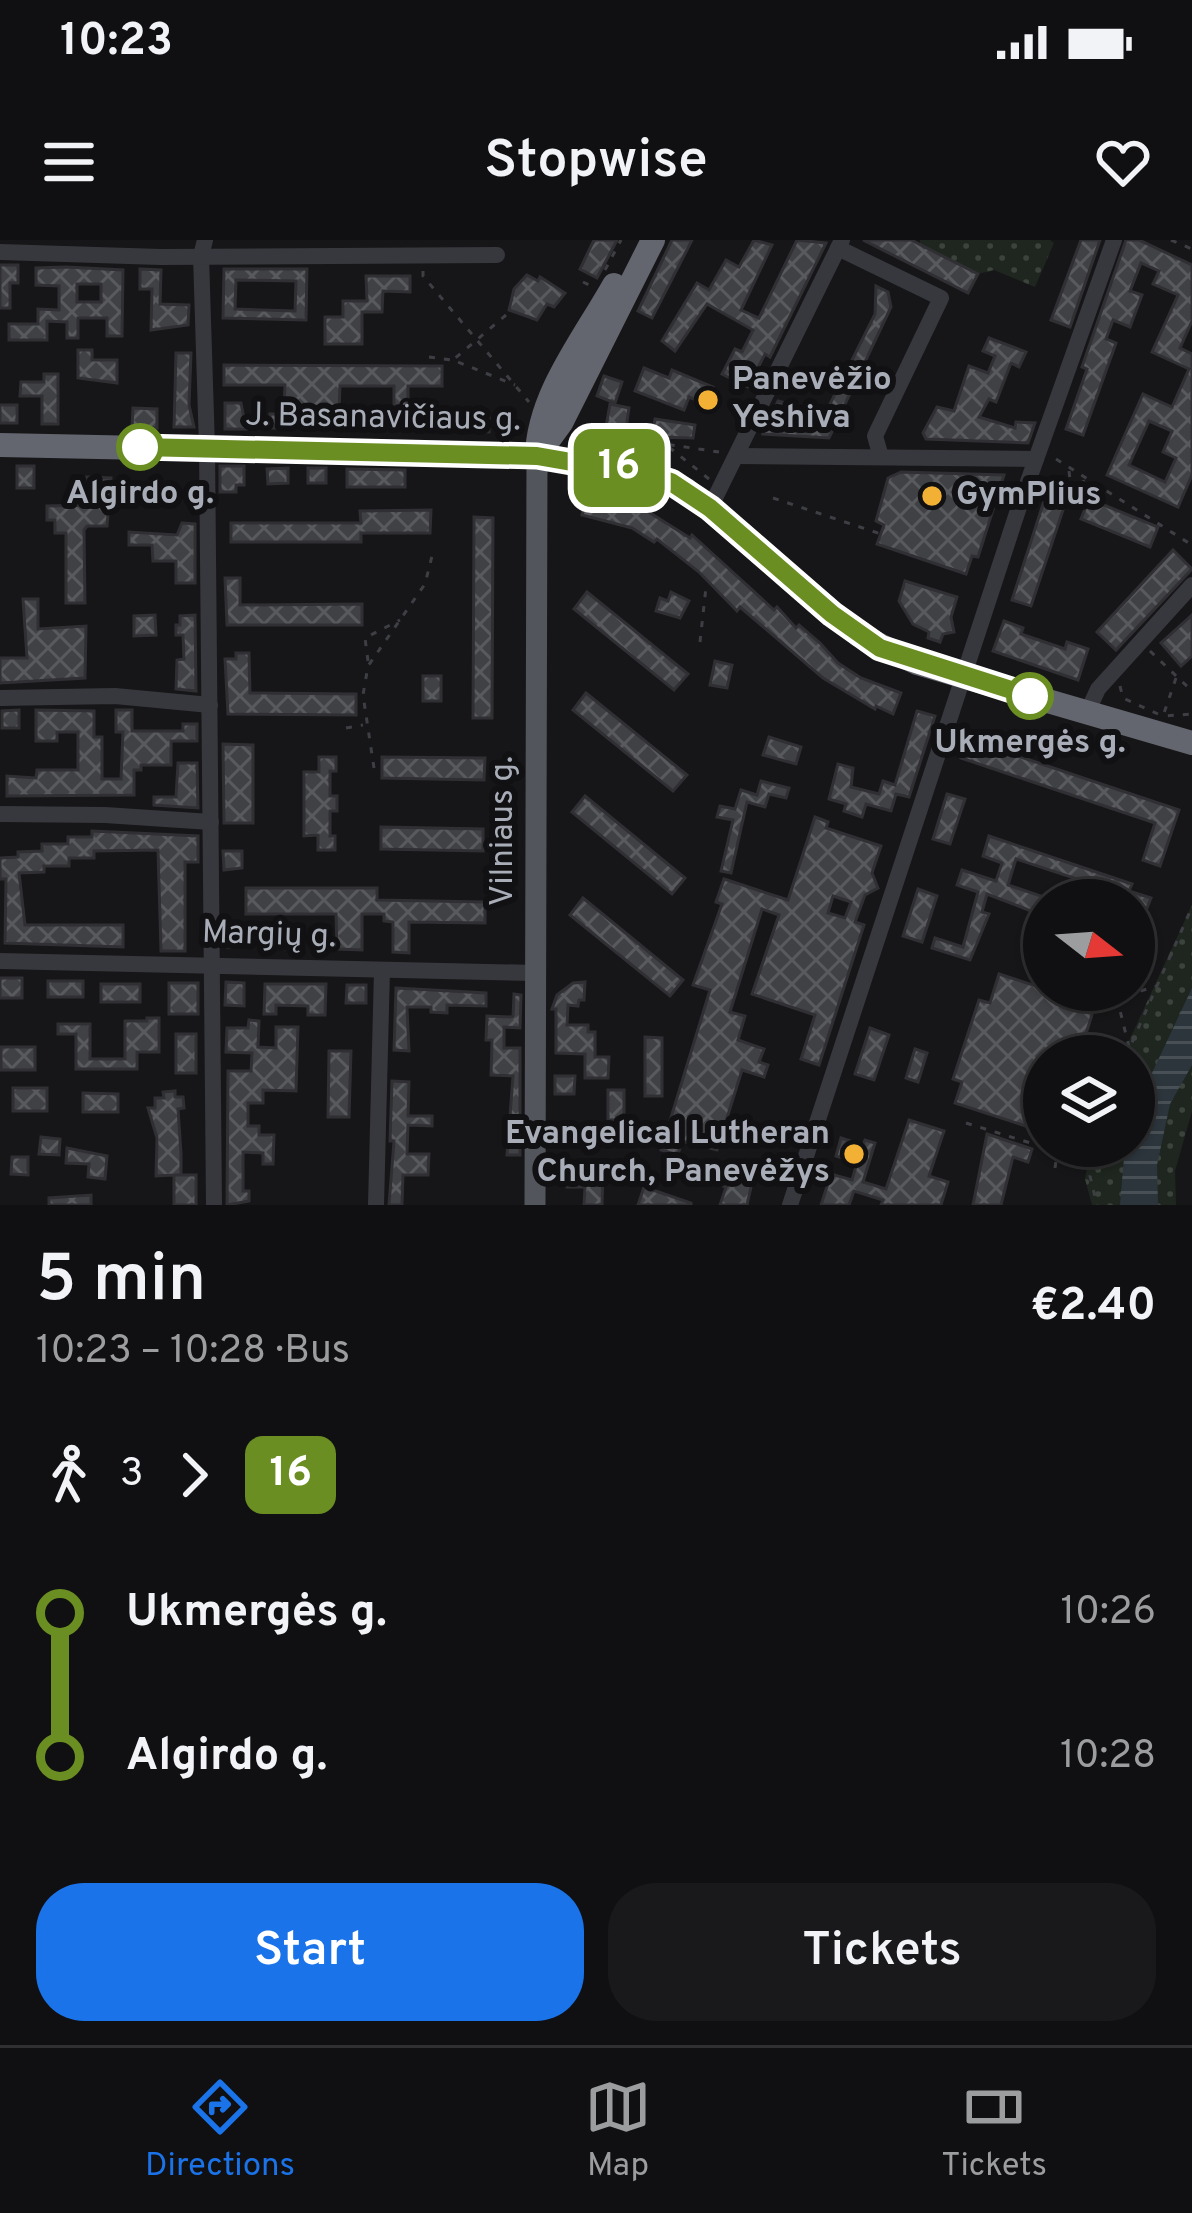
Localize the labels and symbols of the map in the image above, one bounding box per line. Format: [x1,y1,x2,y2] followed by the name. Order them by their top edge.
[732,360,892,440] place label: Panevėžio Yeshiva
[695,387,721,413] marker: Panevėžio Yeshiva
[245,396,521,442] street label: J. Basanavičiaus g.
[118,425,162,469] marker: Algirdo g.
[565,429,673,507] line badge: 16
[66,474,214,516] place label: Algirdo g.
[956,475,1102,517] place label: GymPlius
[919,483,945,509] marker: GymPlius
[1008,674,1052,718] marker: Ukmergės g.
[934,723,1126,765] place label: Ukmergės g.
[483,756,525,906] street label: Vilniaus g.
[1023,879,1155,1011] north arrow
[201,913,337,959] street label: Margių g.
[505,1114,830,1194] place label: Evangelical Lutheran Church, Panevėžys
[841,1141,867,1167] marker: Evangelical Lutheran Church, Panevėžys

